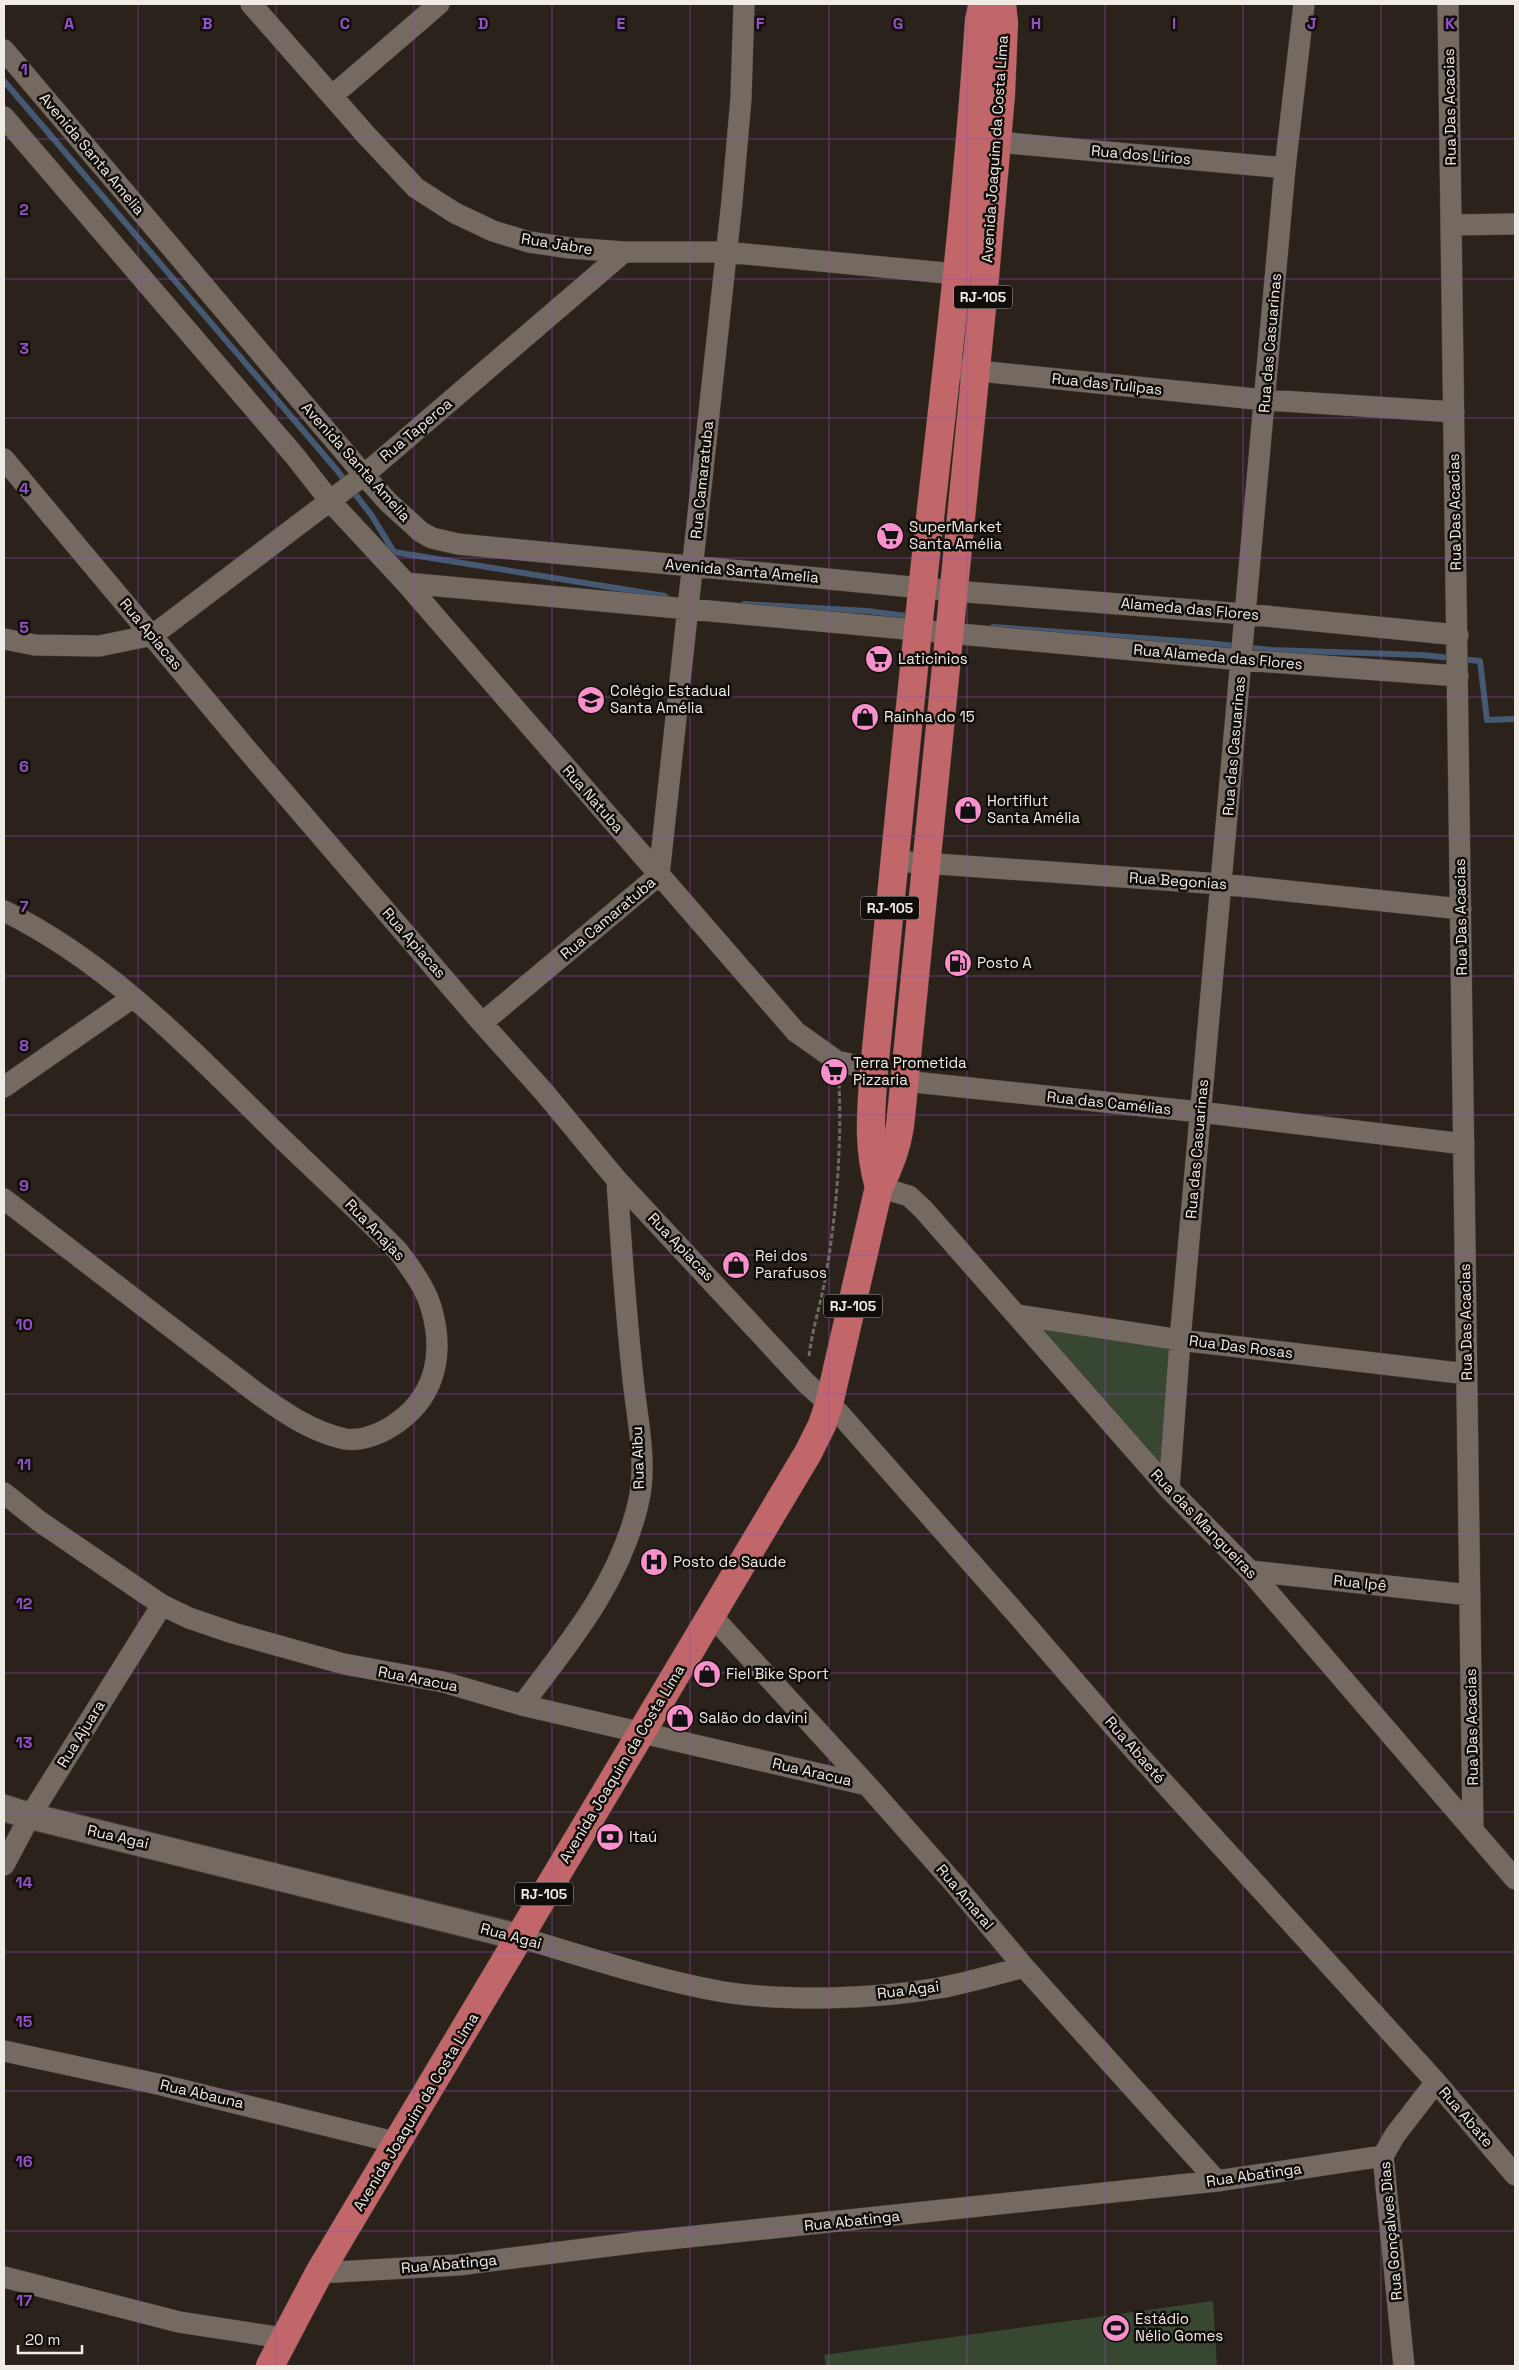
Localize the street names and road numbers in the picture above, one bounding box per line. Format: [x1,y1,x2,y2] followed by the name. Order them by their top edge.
[977,34,1012,263] street label: Avenida Joaquim da Costa Lima
[1439,48,1460,166] street label: Rua Das Acacias
[36,89,149,219] street label: Avenida Santa Amelia
[1090,141,1192,168] street label: Rua dos Lirios
[520,228,594,259] street label: Rua Jabre
[1254,272,1285,414] street label: Rua das Casuarinas
[954,286,1012,308] road number: RJ-105
[1051,368,1163,399] street label: Rua das Tulipas
[376,394,456,465] street label: Rua Taperoa
[298,398,415,526] street label: Avenida Santa Amelia
[686,420,717,540] street label: Rua Camaratuba
[1444,453,1465,571] street label: Rua Das Acacias
[665,554,820,587] street label: Avenida Santa Amelia
[1120,593,1260,624] street label: Alameda das Flores
[116,594,187,673] street label: Rua Apiacas
[1133,640,1304,673] street label: Rua Alameda das Flores
[1218,675,1249,817] street label: Rua das Casuarinas
[559,761,628,837] street label: Rua Natuba
[1450,858,1471,976] street label: Rua Das Acacias
[1128,868,1228,893] street label: Rua Begonias
[556,872,660,963] street label: Rua Camaratuba
[861,896,919,920] road number: RJ-105
[378,903,450,982] street label: Rua Apiacas
[1181,1078,1212,1220] street label: Rua das Casuarinas
[1046,1087,1172,1118] street label: Rua das Camélias
[341,1195,409,1265] street label: Rua Anajas
[644,1209,719,1285] street label: Rua Apiacas
[1455,1263,1476,1381] street label: Rua Das Acacias
[824,1294,882,1318] road number: RJ-105
[1188,1331,1294,1362] street label: Rua Das Rosas
[627,1426,648,1490] street label: Rua Aibu
[1147,1465,1262,1583] street label: Rua das Mangueiras
[1333,1570,1388,1595] street label: Rua Ipê
[377,1661,460,1696] street label: Rua Aracua
[555,1661,689,1866] street label: Avenida Joaquim da Costa Lima
[1461,1668,1482,1786] street label: Rua Das Acacias
[52,1696,109,1771] street label: Rua Ajuara
[1101,1712,1170,1787] street label: Rua Abaeté
[771,1753,854,1790] street label: Rua Aracua
[86,1820,151,1853] street label: Rua Agai
[933,1860,998,1933] street label: Rua Amaral
[515,1882,573,1906] road number: RJ-105
[479,1918,544,1953] street label: Rua Agai
[876,1976,940,2003] street label: Rua Agai
[349,2009,483,2214] street label: Avenida Joaquim da Costa Lima
[158,2075,246,2112] street label: Rua Abauna
[1435,2083,1498,2151] street label: Rua Abate
[1205,2158,1303,2191] street label: Rua Abatinga
[1375,2161,1406,2301] street label: Rua Gonçalves Dias
[803,2206,901,2235] street label: Rua Abatinga
[400,2250,498,2277] street label: Rua Abatinga

